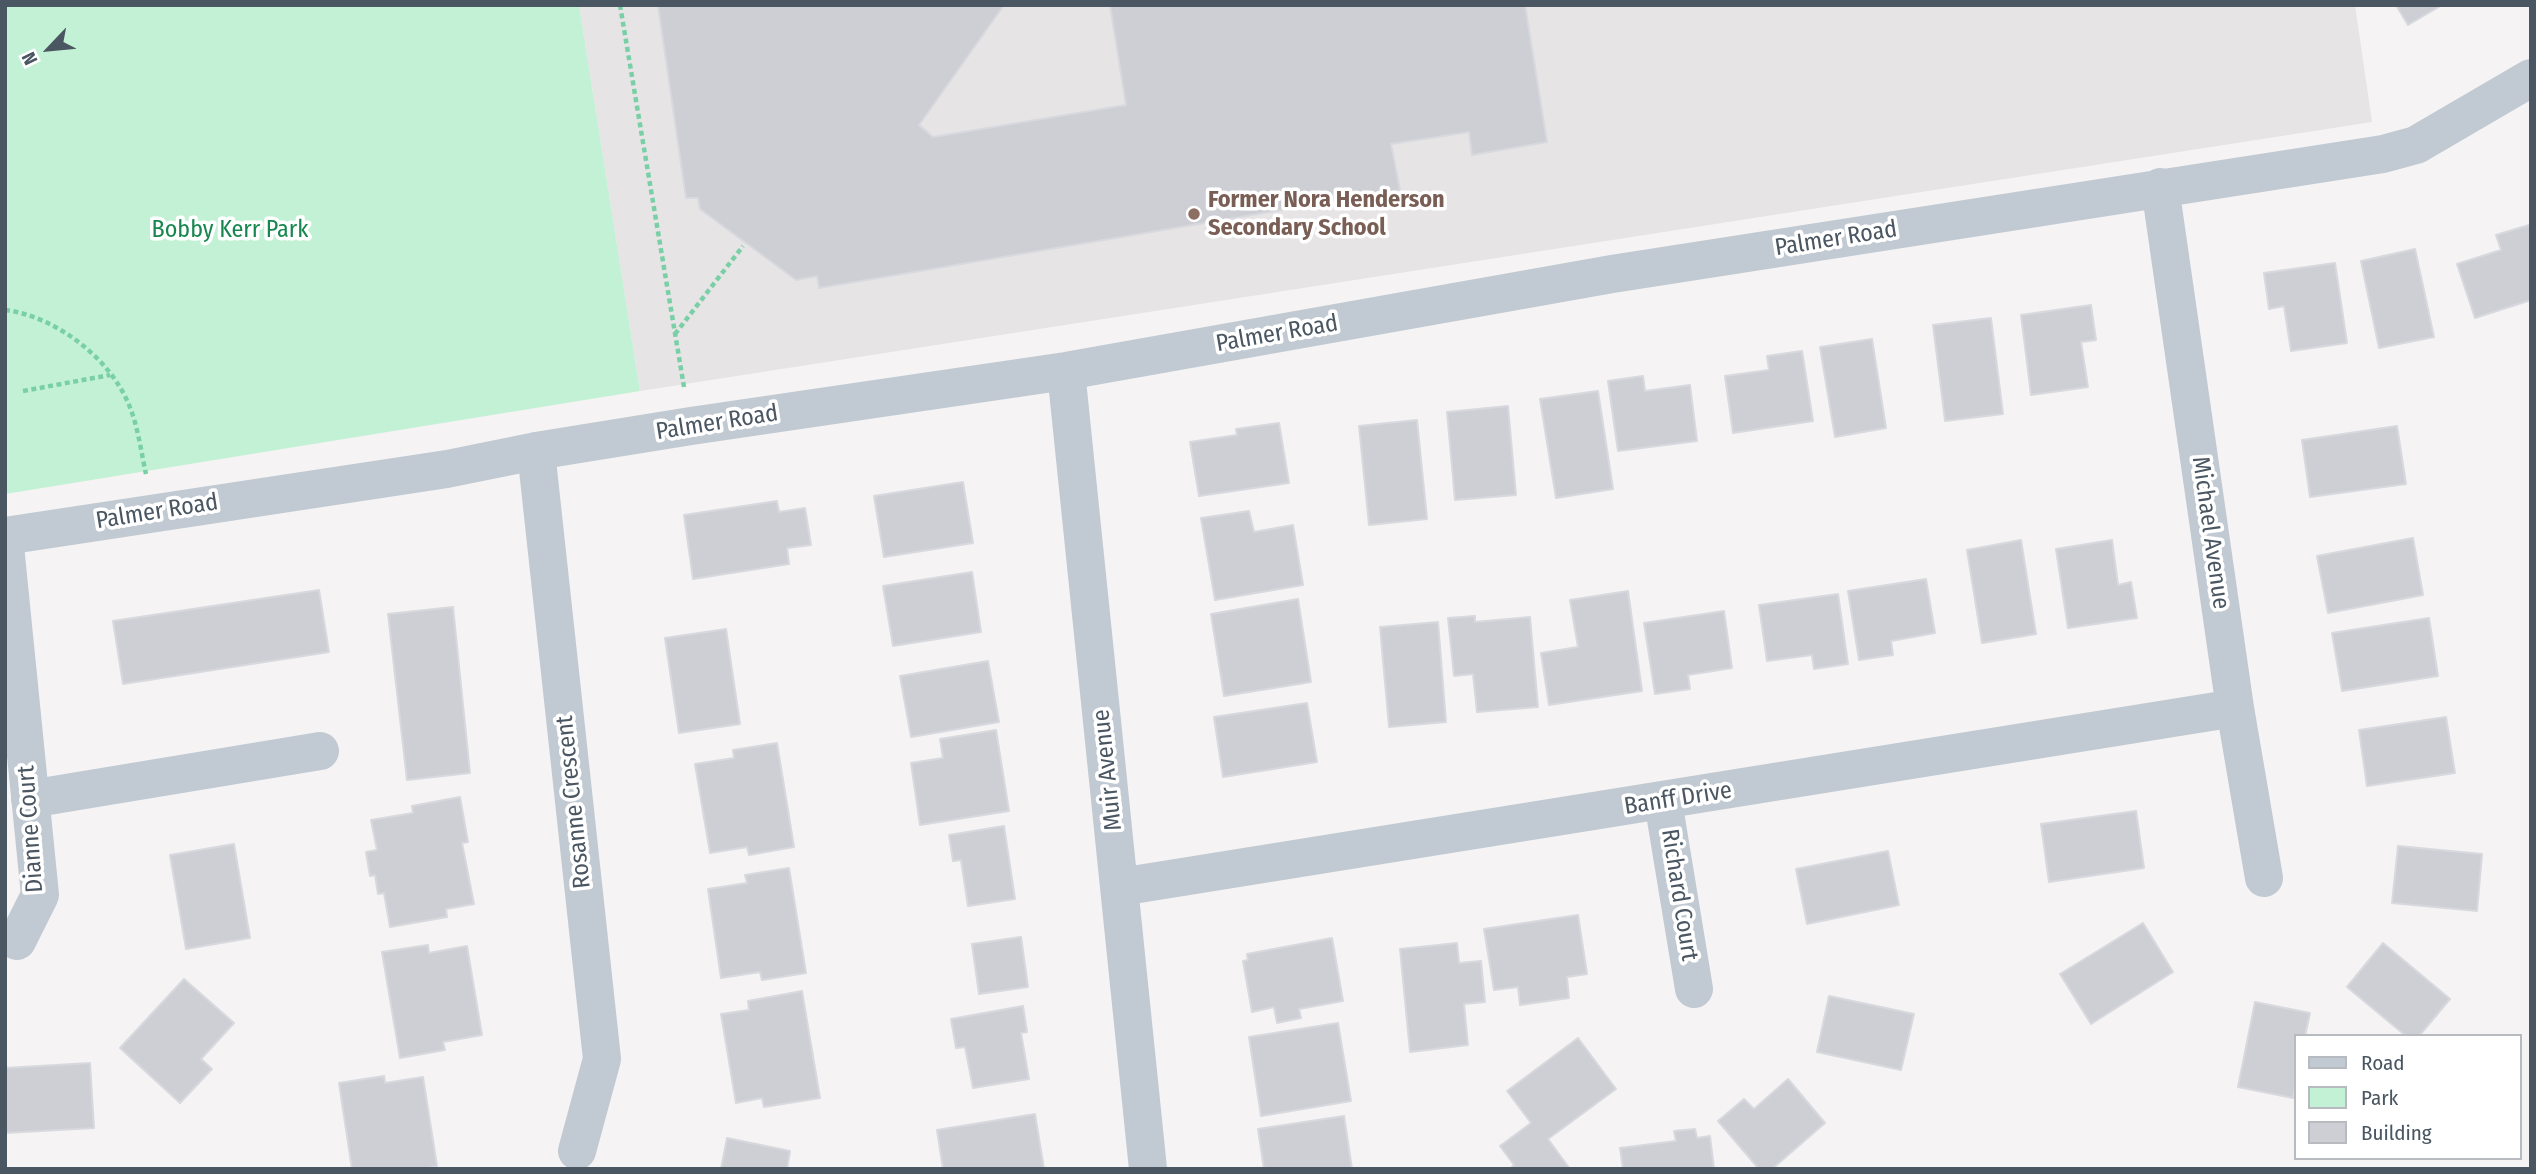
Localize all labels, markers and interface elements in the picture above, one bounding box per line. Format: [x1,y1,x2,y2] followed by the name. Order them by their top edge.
[14,14,84,84] north arrow
[17,48,43,69] text: N
[1208,186,1445,242] place label: Former Nora Henderson Secondary School
[1186,206,1202,222] marker: Former Nora Henderson Secondary School
[1773,215,1899,263] street label: Palmer Road
[152,216,308,244] park label: Bobby Kerr Park
[1214,309,1340,359] street label: Palmer Road
[654,399,780,447] street label: Palmer Road
[2185,455,2235,611] street label: Michael Avenue
[94,488,220,536] street label: Palmer Road
[1087,708,1129,832] street label: Muir Avenue
[551,714,597,890] street label: Rosanne Crescent
[12,764,50,894] street label: Dianne Court
[1622,776,1734,822] street label: Banff Drive
[1654,827,1704,963] street label: Richard Court
[2294,1034,2522,1160] legend
[2361,1050,2405,1076] text: Road
[2361,1085,2398,1111] text: Park
[2361,1120,2432,1146] text: Building

